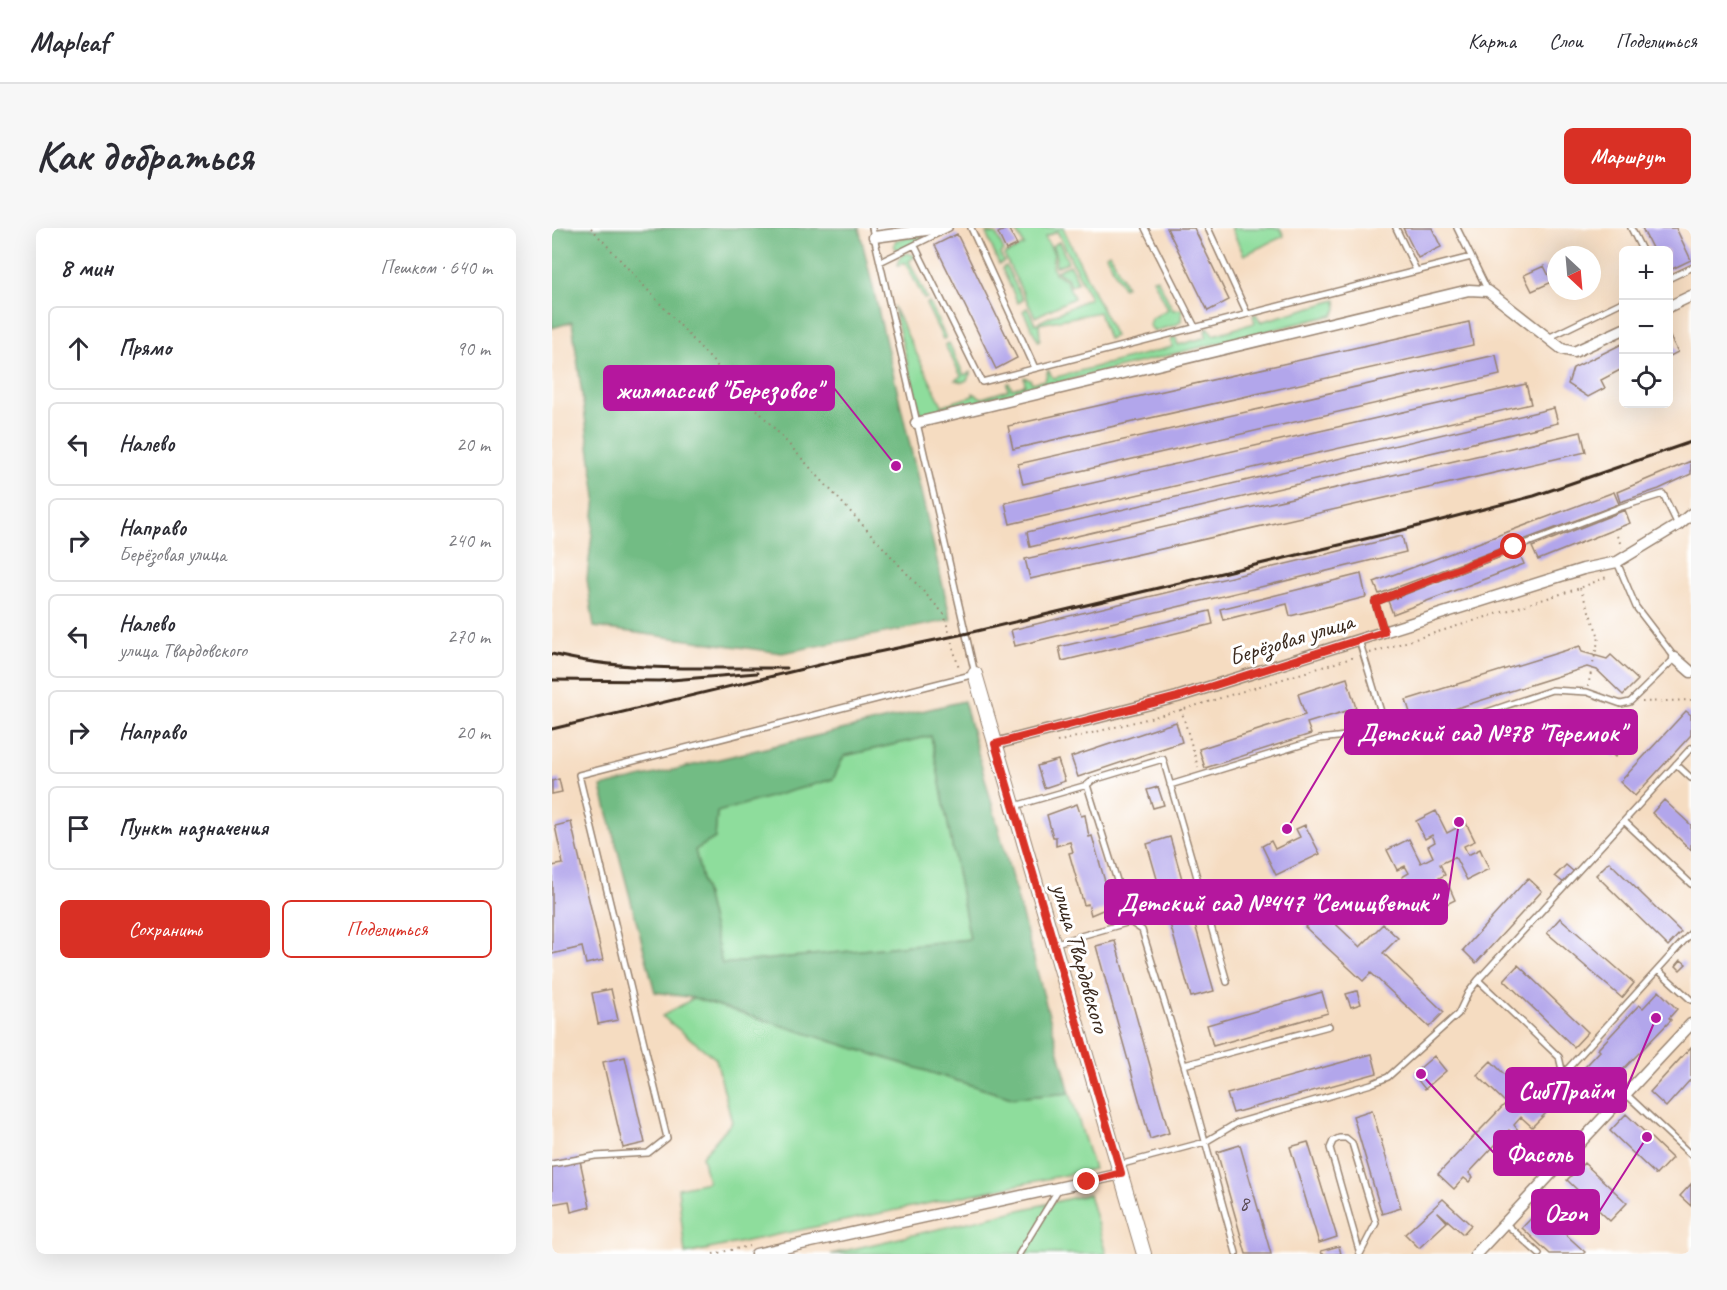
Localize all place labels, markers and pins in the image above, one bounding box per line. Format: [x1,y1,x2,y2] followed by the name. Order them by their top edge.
[604,366,834,410] callout: жилмассив "Березовое"
[1345,710,1637,754] callout: Детский сад №78 "Теремок"
[1105,880,1447,924] callout: Детский сад №447 "Семицветик"
[1506,1068,1626,1112] callout: СибПрайм
[1494,1131,1584,1175] callout: Фасоль
[1532,1190,1599,1234] callout: Ozon

